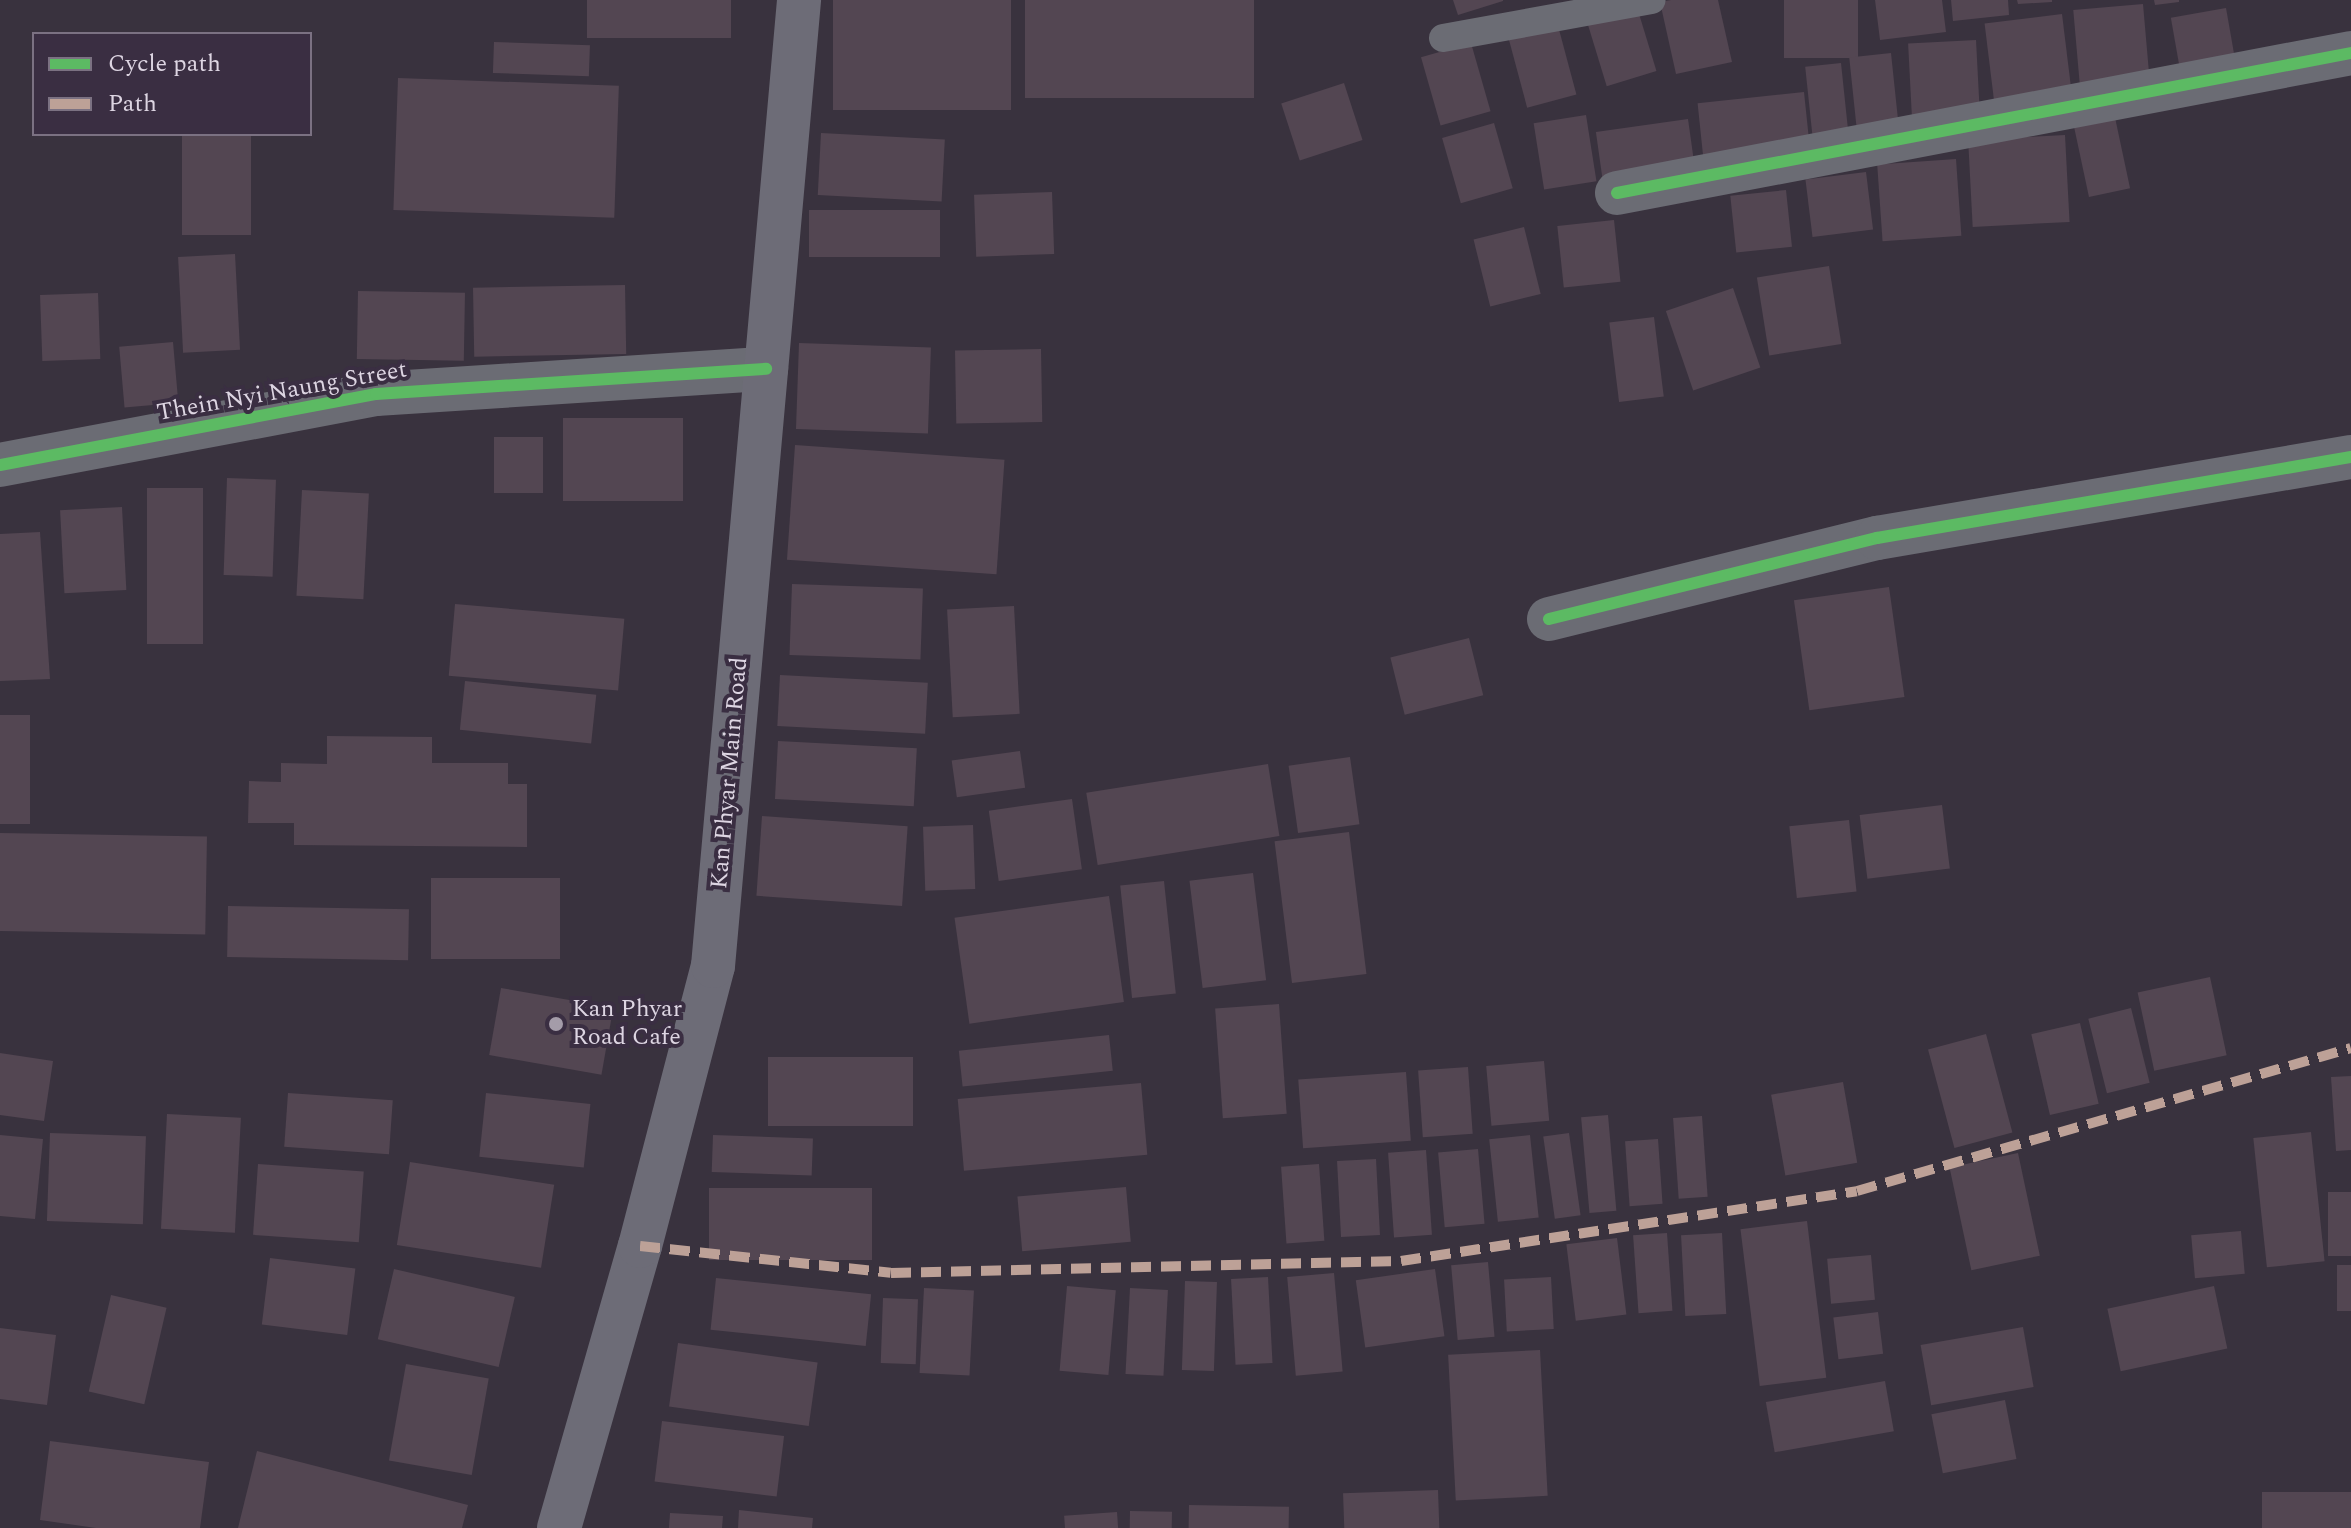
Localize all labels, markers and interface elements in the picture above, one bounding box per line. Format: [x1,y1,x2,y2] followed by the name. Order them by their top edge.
[32,32,312,136] legend
[108,46,221,82] text: Cycle path
[108,86,157,122] text: Path
[155,356,409,428] street label: Thein Nyi Naung Street
[706,656,754,890] street label: Kan Phyar Main Road
[572,996,682,1052] place label: Kan Phyar Road Cafe
[547,1015,565,1033] marker: Kan Phyar Road Cafe

